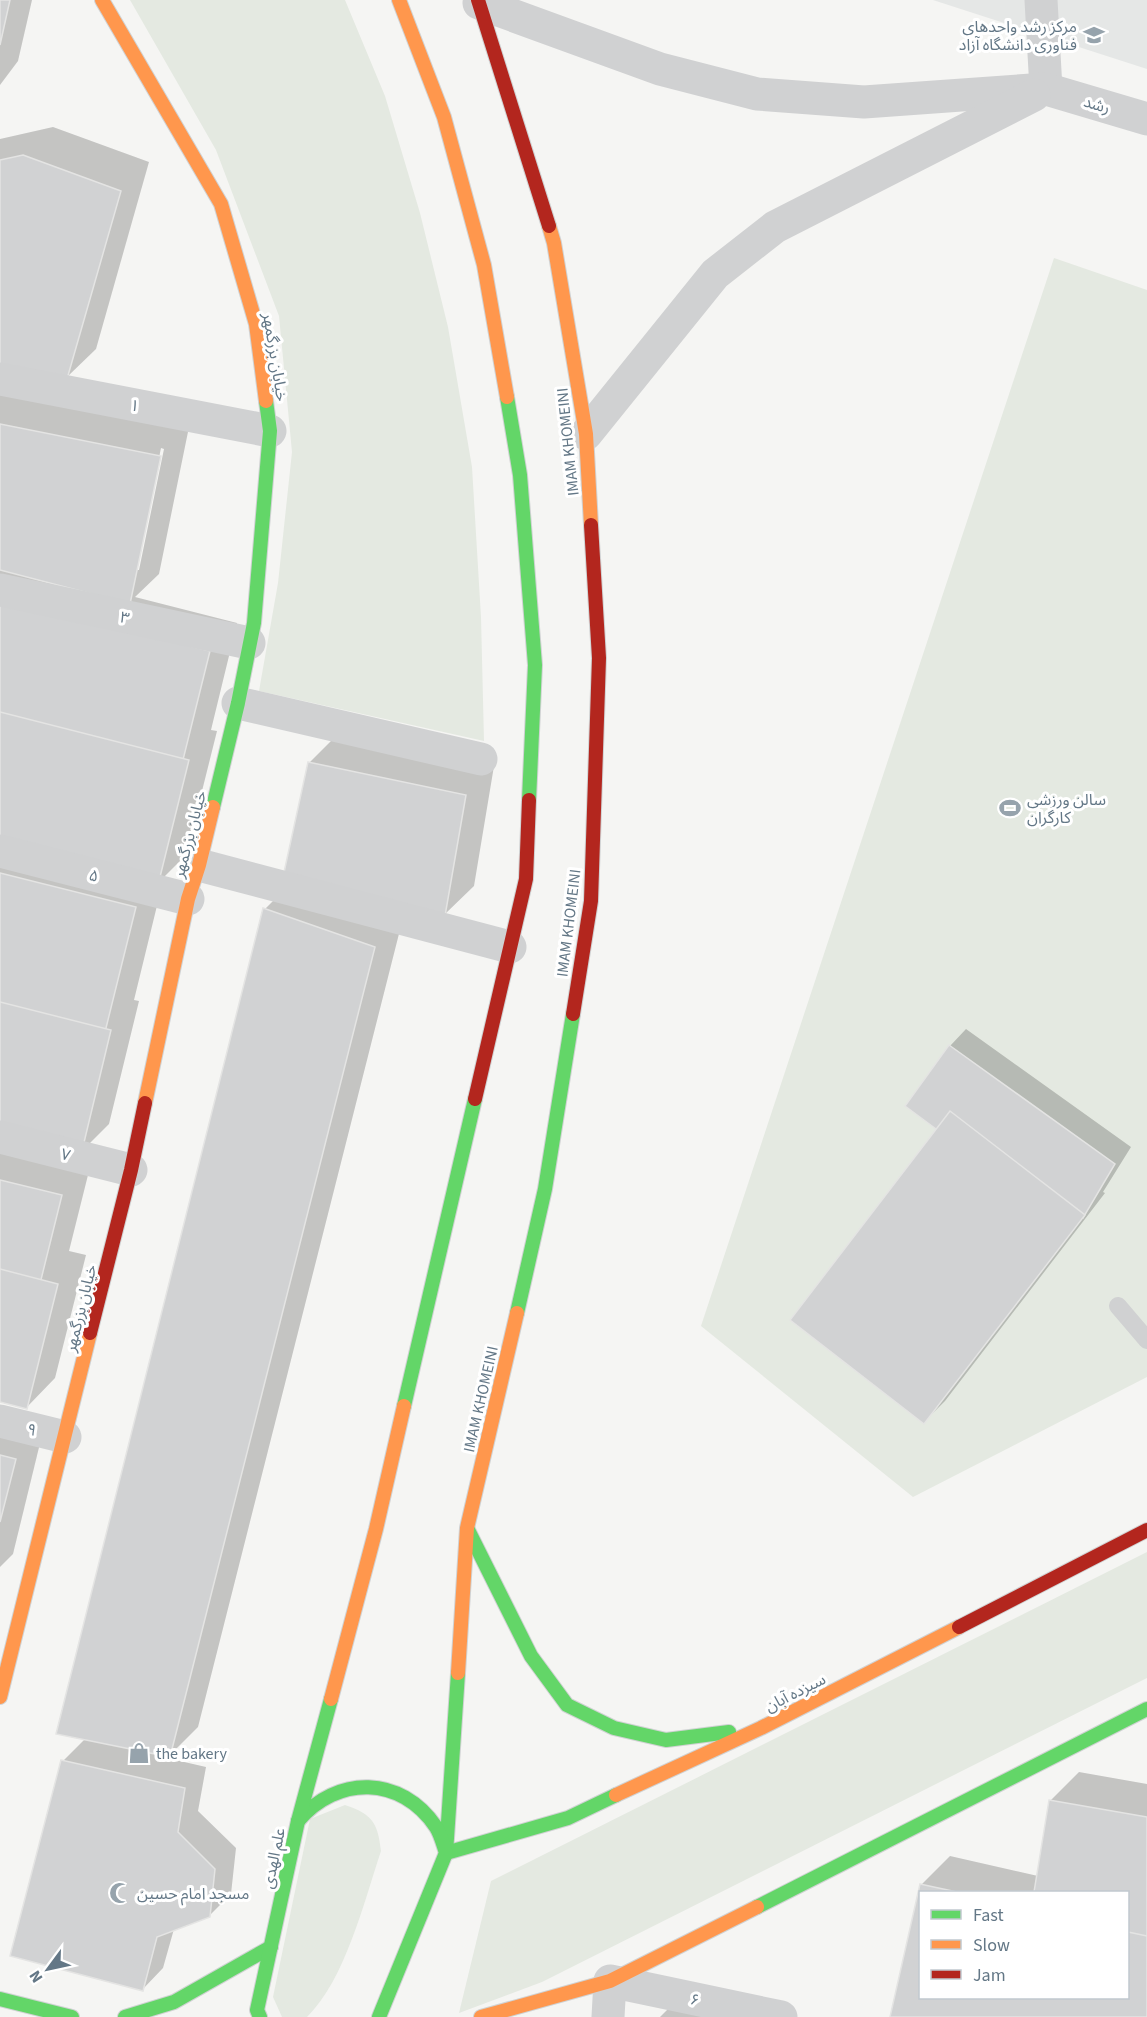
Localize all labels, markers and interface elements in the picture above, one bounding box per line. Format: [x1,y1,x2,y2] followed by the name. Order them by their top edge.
[959,16,1077,56] place label: مرکز رشد واحدهای فناوری دانشگاه آزاد
[1082,23,1106,47] school or university icon: مرکز رشد واحدهای فناوری دانشگاه آزاد
[1081,91,1112,119] street label: رشد
[257,310,293,403] street label: خیابان بزرگمهر
[551,387,585,497] street label: IMAM KHOMEINI
[128,394,141,418] street label: ۱
[118,606,132,630] street label: ۳
[168,788,212,881] street label: خیابان بزرگمهر
[1027,789,1106,829] place label: سالن ورزشی کارگران
[998,796,1022,820] sports icon: سالن ورزشی کارگران
[87,864,101,888] street label: ۵
[551,868,587,978] street label: IMAM KHOMEINI
[59,1143,73,1167] street label: ۷
[59,1262,102,1355] street label: خیابان بزرگمهر
[458,1344,504,1455] street label: IMAM KHOMEINI
[25,1418,39,1442] street label: ۹
[761,1668,830,1718] street label: سیزده آبان
[127,1741,151,1765] shop icon: the bakery
[156,1743,227,1765] place label: the bakery
[257,1826,292,1891] street label: علم الهدی
[108,1881,132,1905] mosque icon: مسجد امام حسین
[137,1883,249,1906] place label: مسجد امام حسین
[919,1891,1129,1999] legend
[973,1903,1004,1928] text: Fast
[973,1933,1010,1958] text: Slow
[18,1939,78,1999] north arrow
[973,1963,1006,1988] text: Jam
[24,1966,48,1987] text: N
[688,1988,702,2012] street label: ۶

